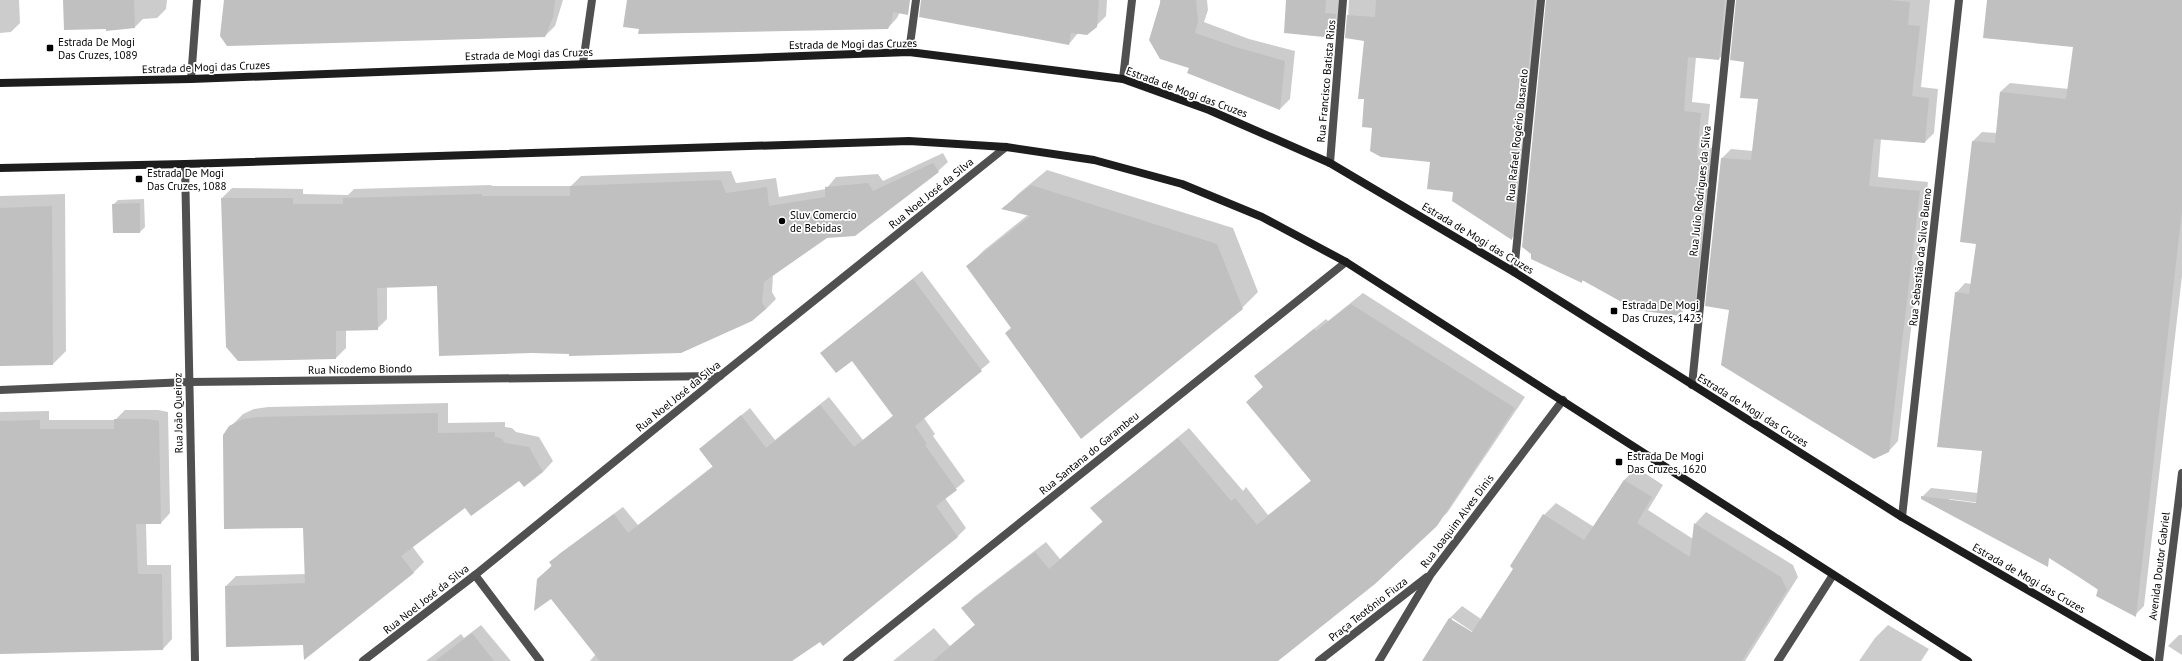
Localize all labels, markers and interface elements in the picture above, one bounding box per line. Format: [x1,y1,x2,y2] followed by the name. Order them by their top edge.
[1314,19,1338,143] street label: Rua Francisco Batista Rios
[58,35,137,62] place label: Estrada De Mogi Das Cruzes, 1089
[789,36,918,52] street label: Estrada de Mogi das Cruzes
[45,43,55,53] marker: Estrada De Mogi Das Cruzes, 1089
[465,45,594,63] street label: Estrada de Mogi das Cruzes
[142,58,271,76] street label: Estrada de Mogi das Cruzes
[1124,63,1250,121] street label: Estrada de Mogi das Cruzes
[1503,68,1531,202] street label: Rua Rafael Rogério Busarelo
[1686,125,1714,257] street label: Rua Julio Rodrigues da Silva
[886,154,976,232] street label: Rua Noel José da Silva
[147,166,226,193] place label: Estrada De Mogi Das Cruzes, 1088
[134,174,144,184] marker: Estrada De Mogi Das Cruzes, 1088
[1906,187,1934,327] street label: Rua Sebastião da Silva Bueno
[1419,199,1537,277] street label: Estrada de Mogi das Cruzes
[790,208,857,235] place label: Sluv Comercio de Bebidas
[777,216,787,226] marker: Sluv Comercio de Bebidas
[1622,298,1701,325] place label: Estrada De Mogi Das Cruzes, 1423
[1609,306,1619,316] marker: Estrada De Mogi Das Cruzes, 1423
[633,357,723,435] street label: Rua Noel José da Silva
[308,361,412,377] street label: Rua Nicodemo Biondo
[1695,370,1811,450] street label: Estrada de Mogi das Cruzes
[170,373,186,453] street label: Rua João Queiroz
[1036,408,1142,498] street label: Rua Santana do Garambeu
[1627,449,1706,476] place label: Estrada De Mogi Das Cruzes, 1620
[1614,457,1624,467] marker: Estrada De Mogi Das Cruzes, 1620
[1417,471,1497,570] street label: Rua Joaquim Alves Dinis
[2145,510,2173,621] street label: Avenida Doutor Gabriel
[1970,540,2088,616] street label: Estrada de Mogi das Cruzes
[380,561,472,637] street label: Rua Noel José da Silva
[1326,574,1410,644] street label: Praça Teotônio Fiuza

